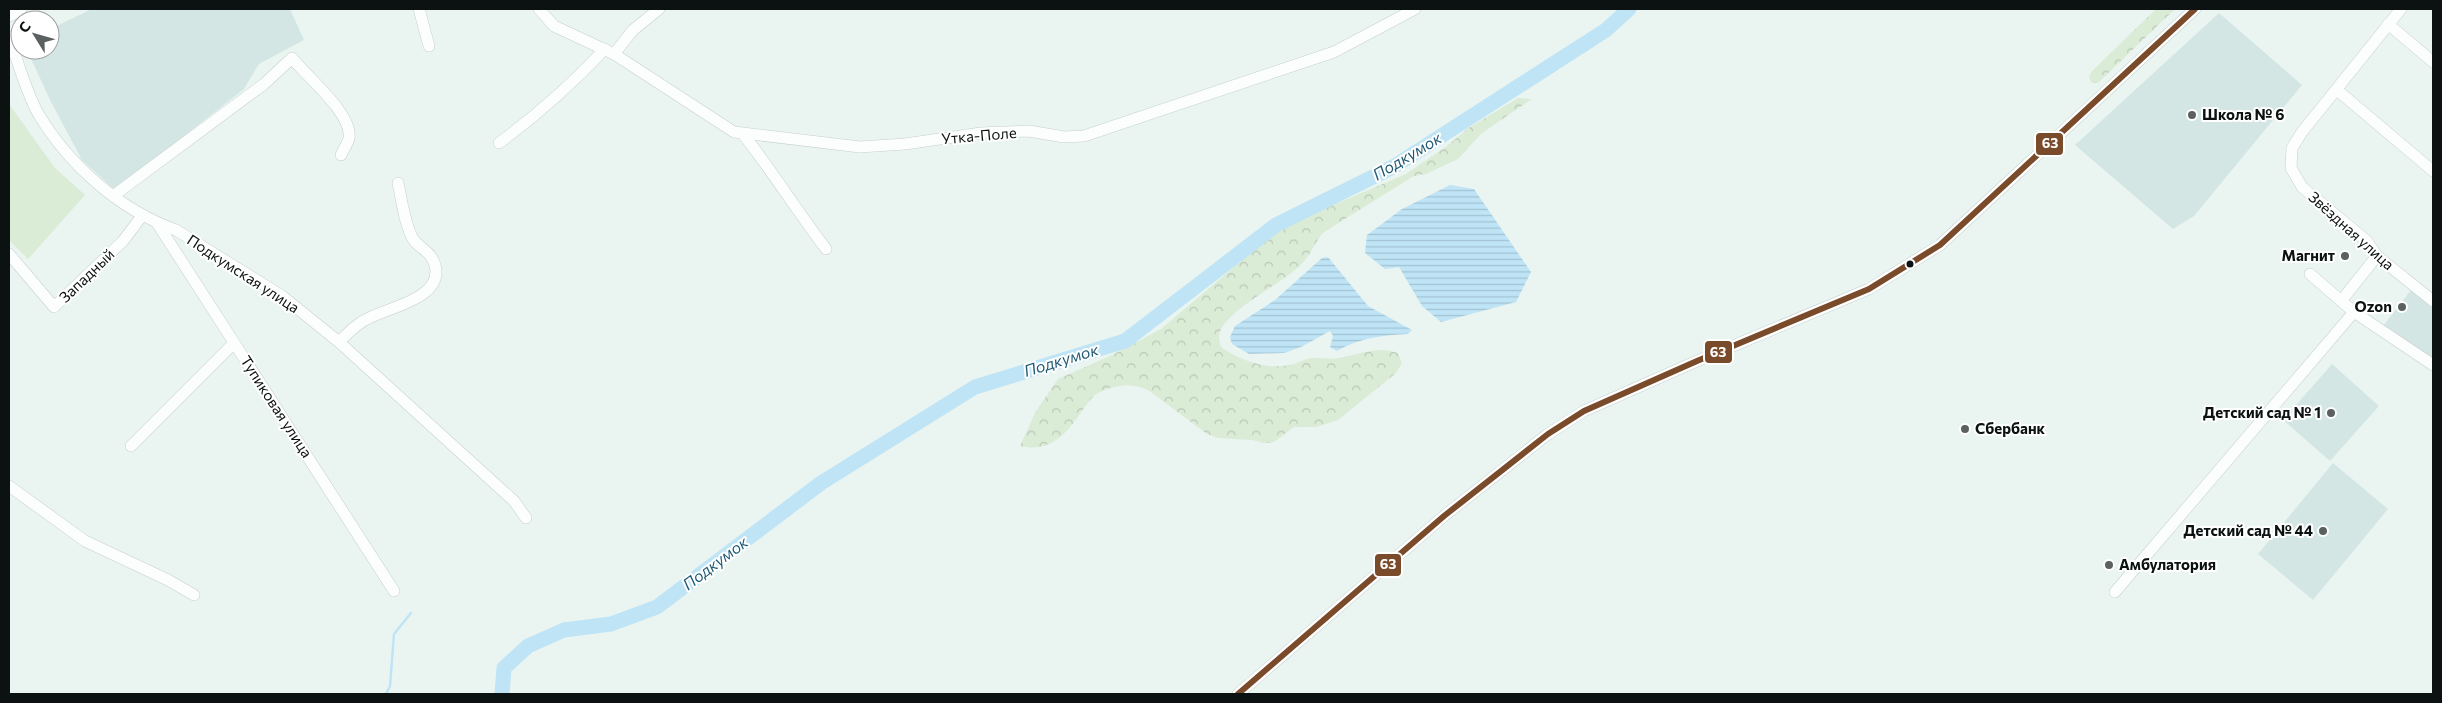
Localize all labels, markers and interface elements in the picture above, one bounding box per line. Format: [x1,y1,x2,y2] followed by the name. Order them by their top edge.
[10,10,60,60] north arrow
[15,18,34,36] text: С
[2202,105,2284,123] place label: Школа № 6
[2186,109,2198,121] marker: Школа № 6
[941,123,1017,147] street label: Утка-Поле
[1369,127,1445,184] water label: Подкумок
[2035,132,2064,156] line badge: 63
[2042,134,2058,151] text: 63
[2305,187,2398,273] street label: Звёздная улица
[184,230,303,316] street label: Подкумская улица
[55,245,118,306] street label: Западный
[2282,246,2335,264] place label: Магнит
[2339,250,2351,262] marker: Магнит
[1905,259,1915,269] unlabelled marker
[2354,297,2392,315] place label: Ozon
[2396,301,2408,313] marker: Ozon
[1021,339,1101,380] water label: Подкумок
[1704,340,1733,364] line badge: 63
[1710,343,1726,360] text: 63
[237,352,316,461] street label: Тупиковая улица
[2203,403,2321,421] place label: Детский сад № 1
[2325,407,2337,419] marker: Детский сад № 1
[1975,419,2046,437] place label: Сбербанк
[1959,423,1971,435] marker: Сбербанк
[2183,521,2313,539] place label: Детский сад № 44
[2317,525,2329,537] marker: Детский сад № 44
[678,532,752,593] water label: Подкумок
[1374,553,1402,577] line badge: 63
[1380,555,1396,572] text: 63
[2119,555,2216,573] place label: Амбулатория
[2103,559,2115,571] marker: Амбулатория

